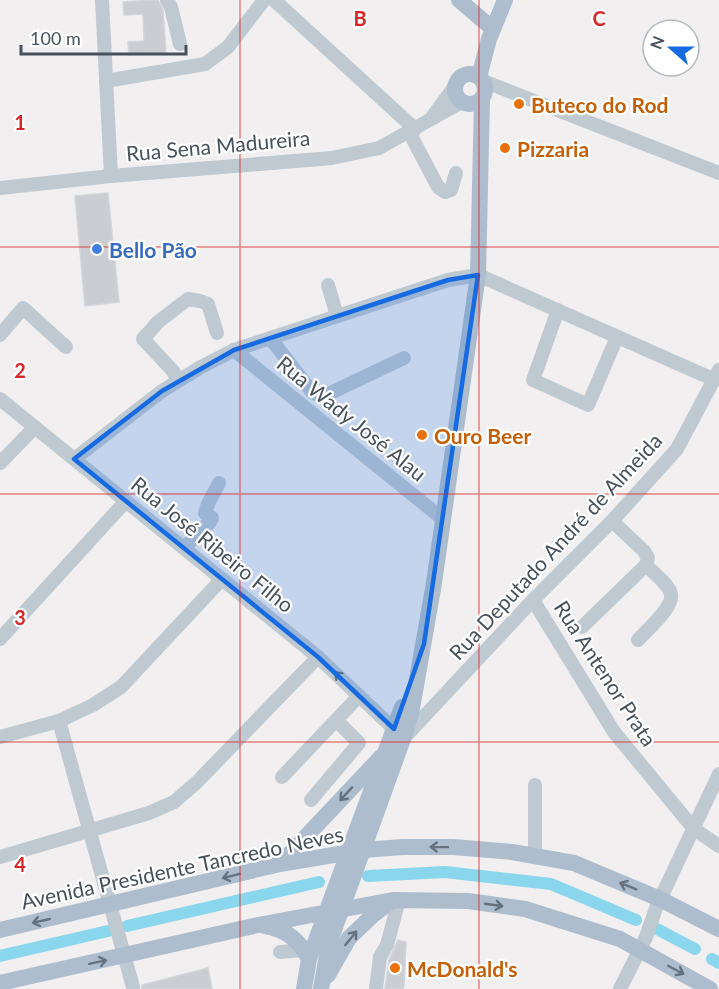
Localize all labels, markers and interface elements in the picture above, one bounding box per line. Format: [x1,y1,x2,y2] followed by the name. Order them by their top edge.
[353,6,367,30] text: B
[592,6,606,30] text: C
[21,18,186,56] scale bar
[641,18,701,78] north arrow
[30,27,81,49] text: 100 m
[645,33,668,52] text: N
[531,92,668,117] place label: Buteco do Rod
[512,97,526,111] marker: Buteco do Rod
[14,110,26,134] text: 1
[125,125,311,165] street label: Rua Sena Madureira
[517,136,589,161] place label: Pizzaria
[498,141,512,155] marker: Pizzaria
[109,237,197,262] place label: Bello Pão
[90,242,104,256] marker: Bello Pão
[273,350,431,486] street label: Rua Wady José Alau
[14,358,26,382] text: 2
[434,423,531,448] place label: Ouro Beer
[415,428,429,442] marker: Ouro Beer
[443,428,667,664] street label: Rua Deputado André de Almeida
[127,471,299,617] street label: Rua José Ribeiro Filho
[550,596,662,750] street label: Rua Antenor Prata
[14,605,26,629] text: 3
[333,671,348,685] one-way arrow
[338,787,353,802] one-way arrow
[19,821,345,913] street label: Avenida Presidente Tancredo Neves
[430,841,450,853] one-way arrow
[14,852,26,876] text: 4
[221,871,240,883] one-way arrow
[620,880,638,891] one-way arrow
[483,899,503,910] one-way arrow
[32,916,51,928] one-way arrow
[345,930,358,946] one-way arrow
[88,955,107,967] one-way arrow
[407,956,518,981] place label: McDonald's
[388,961,402,975] marker: McDonald's
[667,964,685,976] one-way arrow

